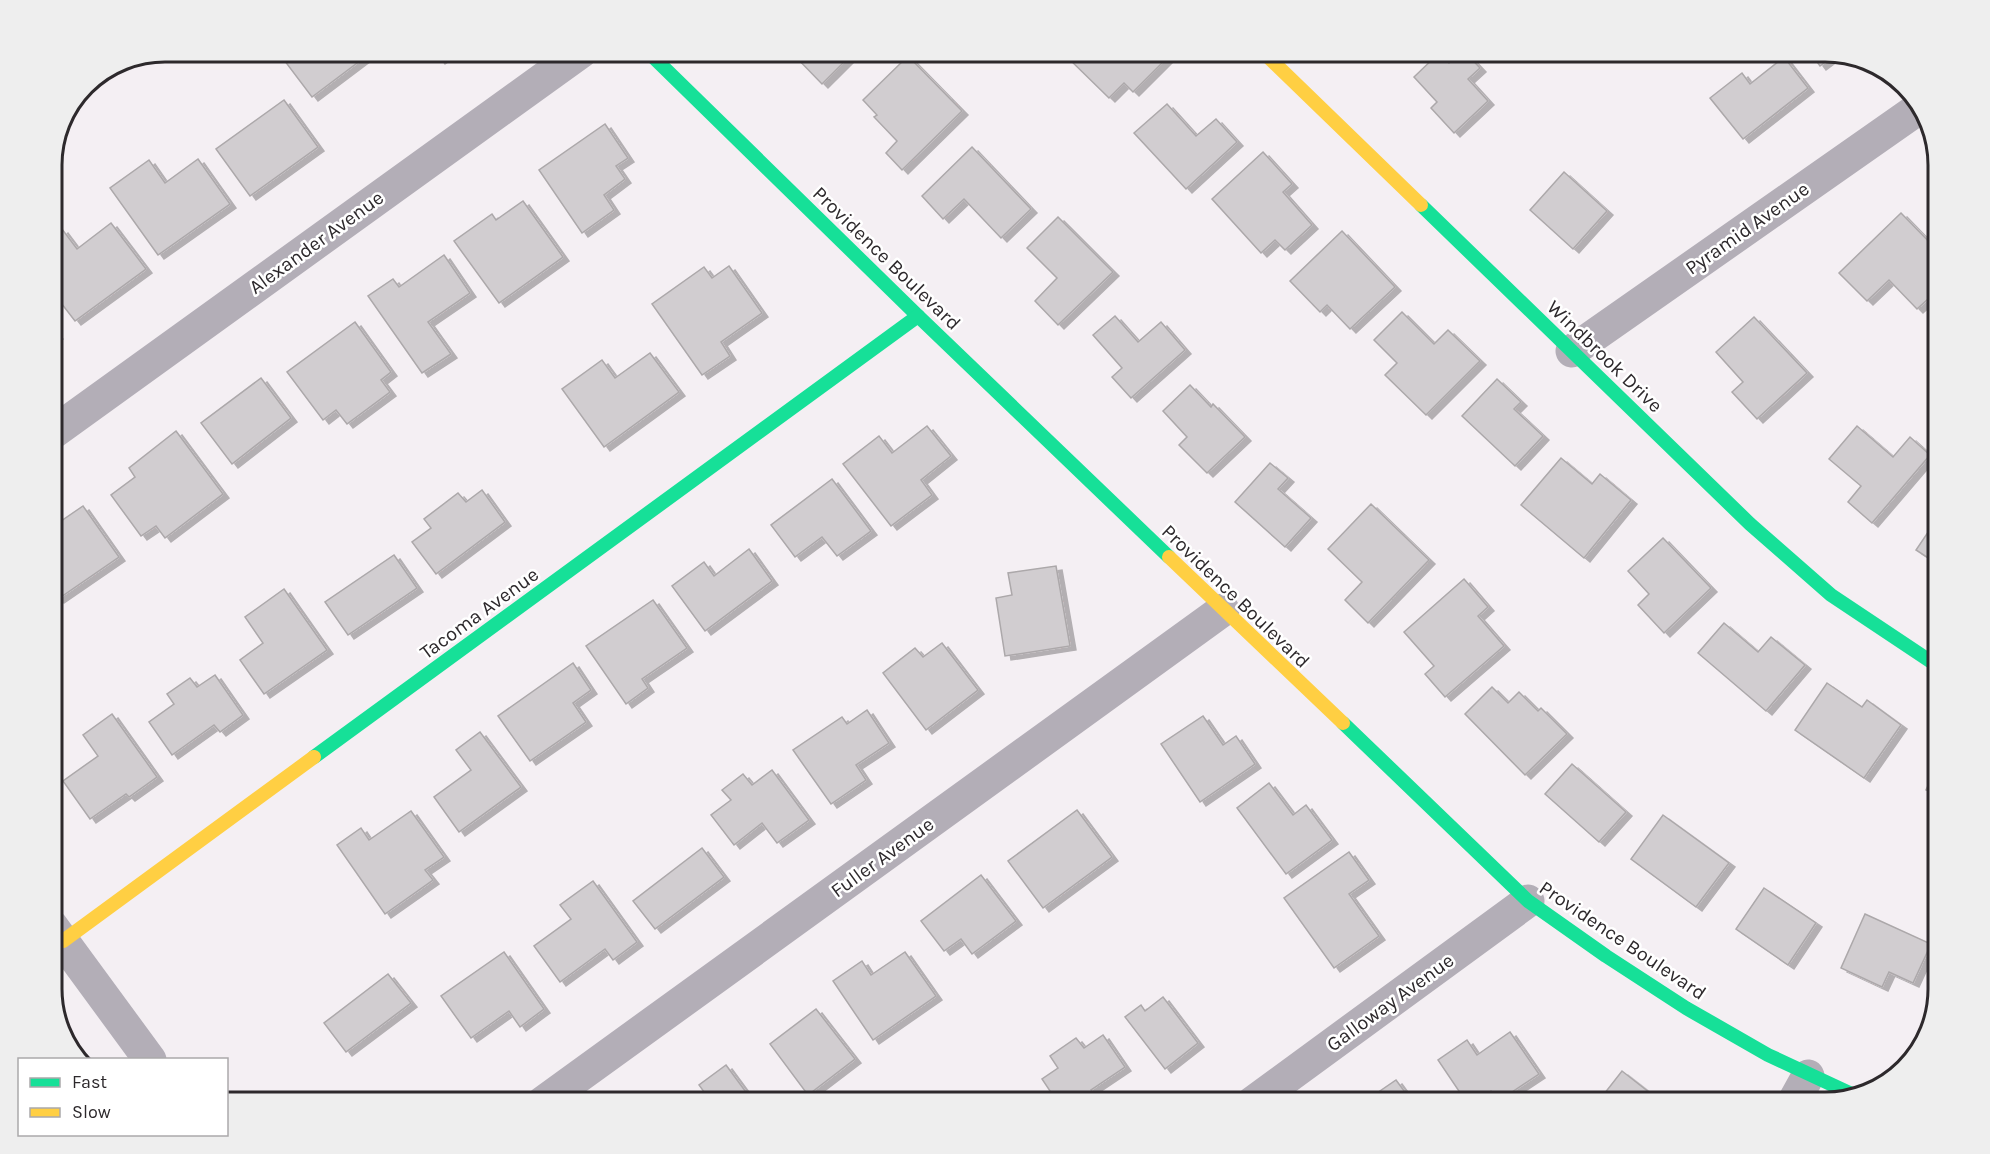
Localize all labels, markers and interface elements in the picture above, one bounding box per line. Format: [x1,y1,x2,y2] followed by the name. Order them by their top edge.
[1681,177,1814,280] street label: Pyramid Avenue
[808,182,965,335] street label: Providence Boulevard
[245,186,388,299] street label: Alexander Avenue
[1542,295,1667,417] street label: Windbrook Drive
[1157,520,1314,673] street label: Providence Boulevard
[416,563,543,664] street label: Tacoma Avenue
[826,812,938,902] street label: Fuller Avenue
[1535,876,1711,1005] street label: Providence Boulevard
[1322,949,1458,1056] street label: Galloway Avenue
[18,1058,228,1136] legend
[72,1071,107,1093] text: Fast
[72,1101,111,1123] text: Slow

